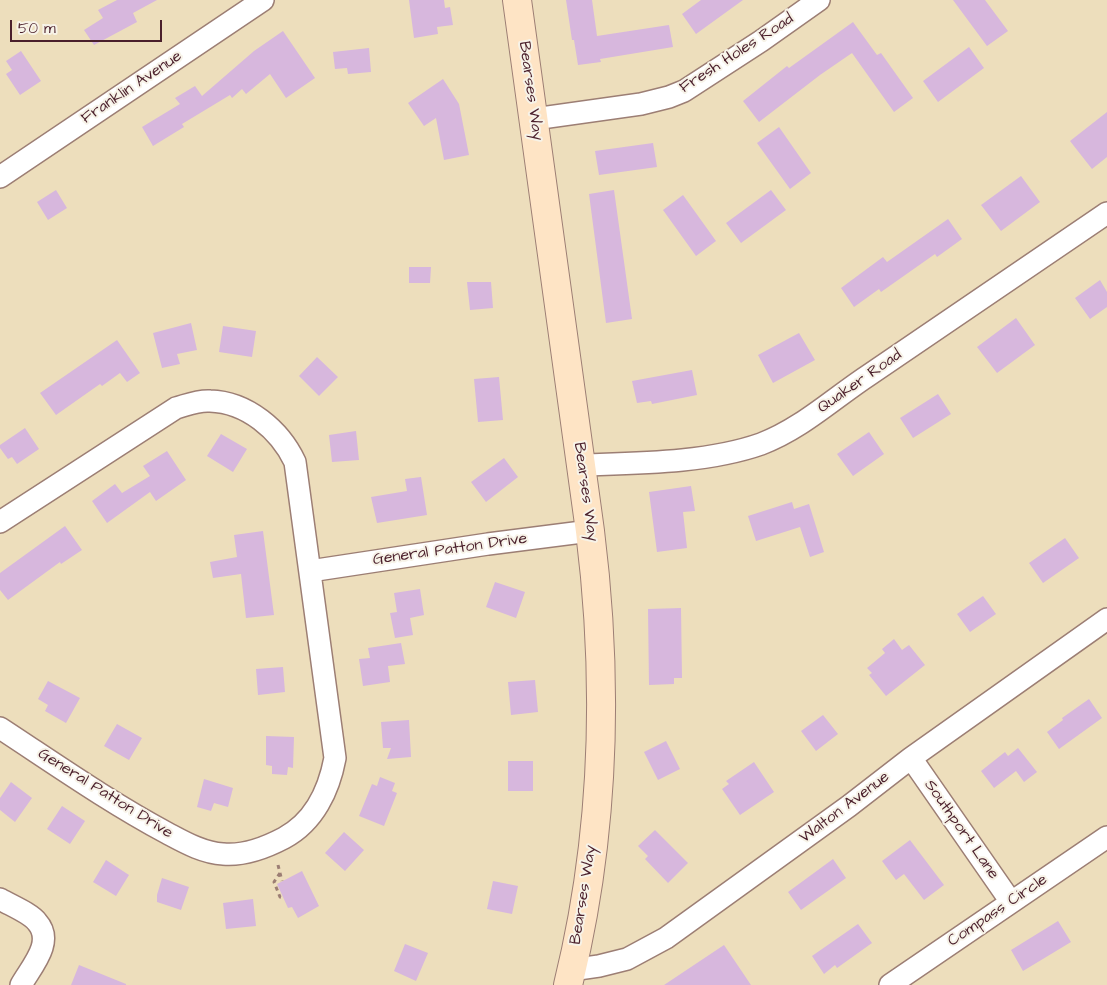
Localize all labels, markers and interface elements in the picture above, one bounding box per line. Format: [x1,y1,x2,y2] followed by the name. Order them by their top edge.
[12,10,165,42] scale bar
[676,10,798,98] street label: Fresh Holes Road
[18,18,56,39] text: 50 m
[514,40,546,142] street label: Bearses Way
[78,47,186,129] street label: Franklin Avenue
[814,346,906,418] street label: Quaker Road
[569,441,601,543] street label: Bearses Way
[372,530,528,570] street label: General Patton Drive
[34,745,176,843] street label: General Patton Drive
[796,768,894,848] street label: Walton Avenue
[920,776,1002,884] street label: Southport Lane
[567,844,601,946] street label: Bearses Way
[944,871,1052,951] street label: Compass Circle

